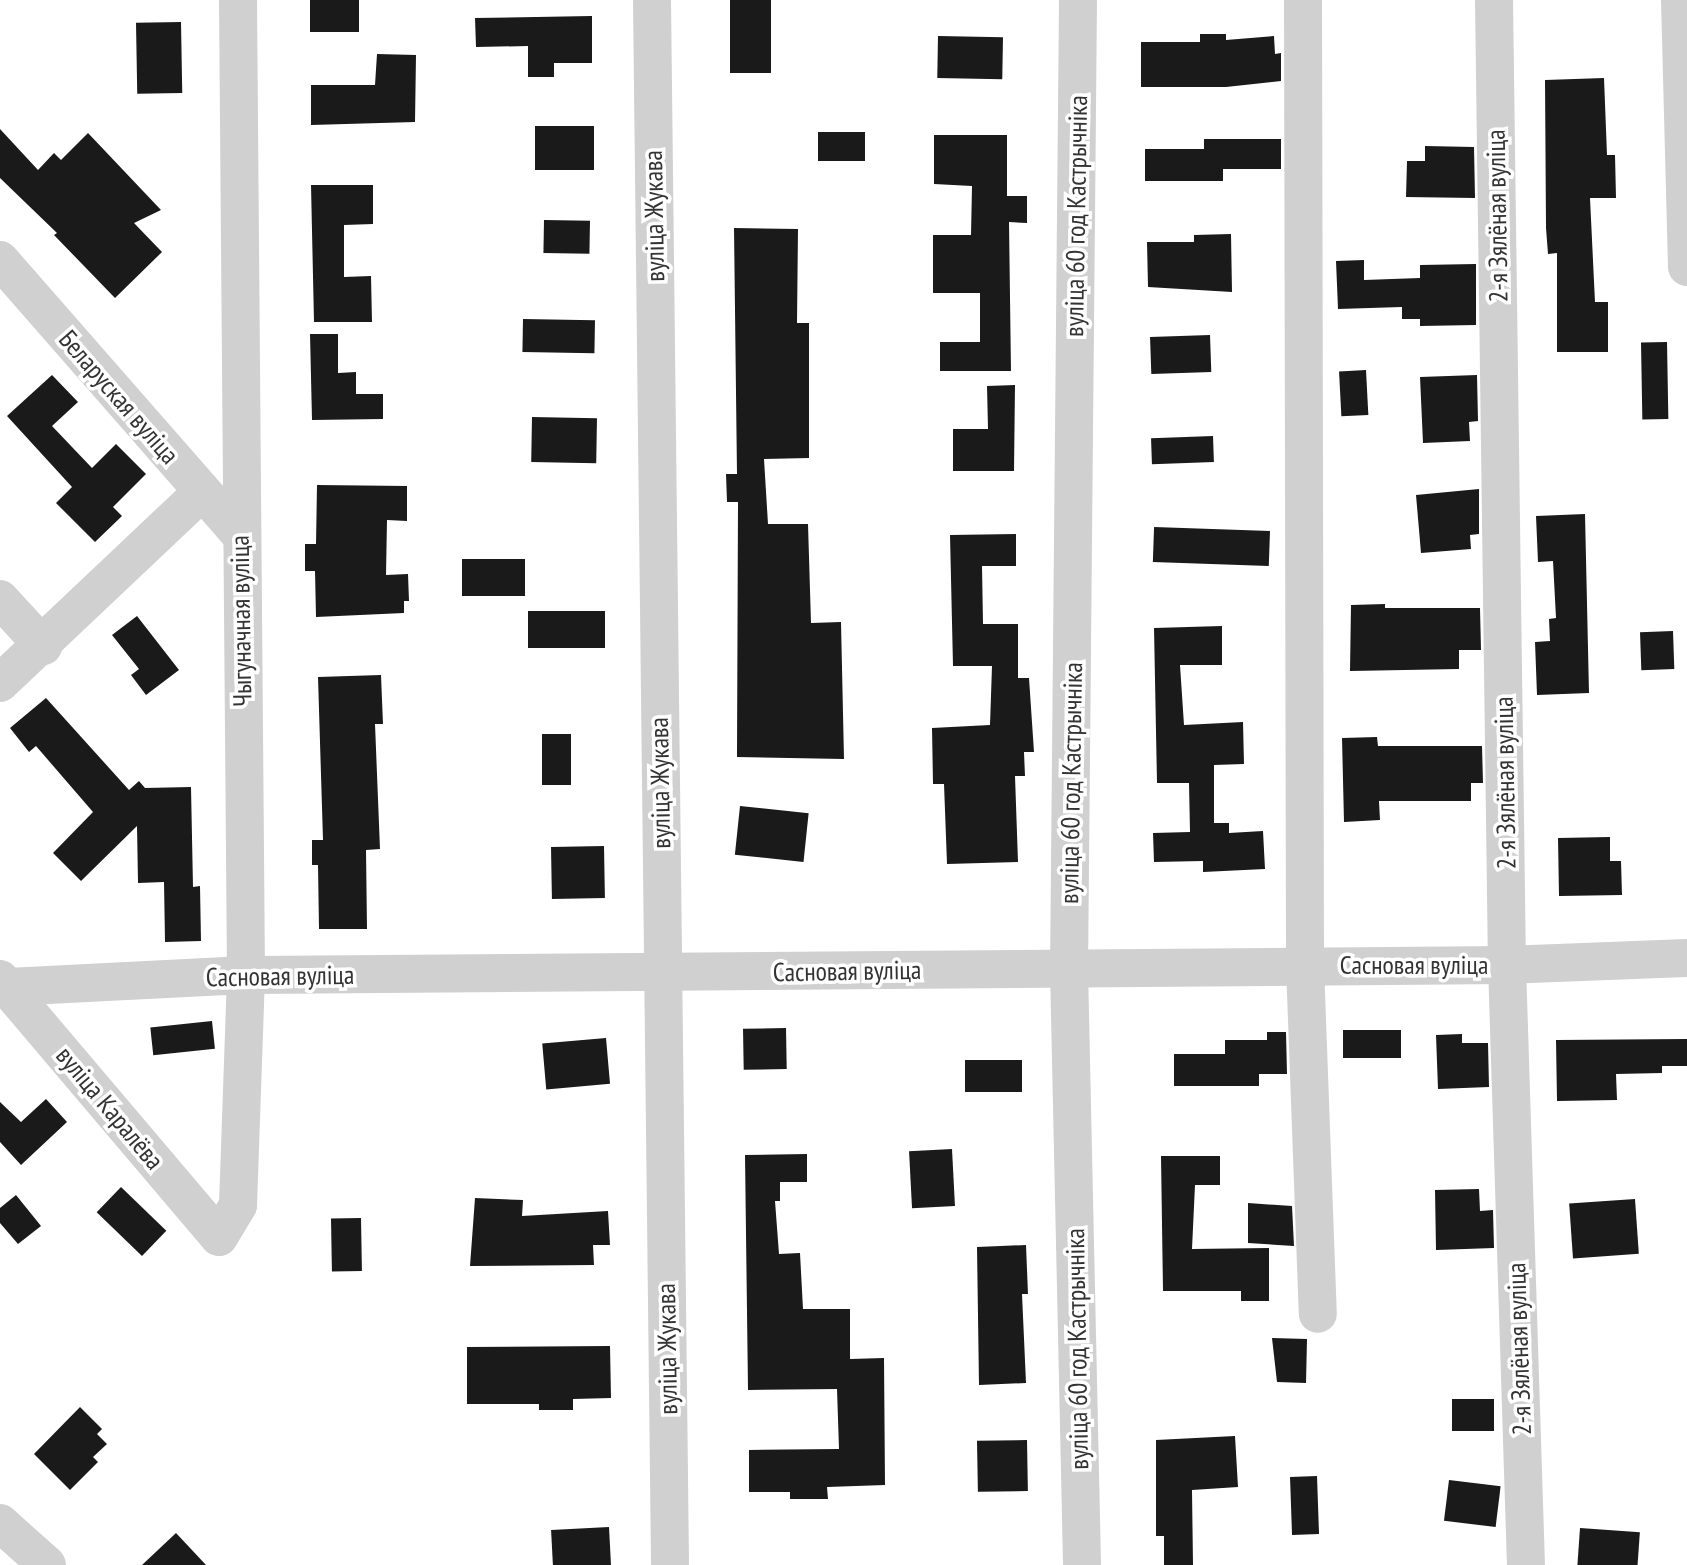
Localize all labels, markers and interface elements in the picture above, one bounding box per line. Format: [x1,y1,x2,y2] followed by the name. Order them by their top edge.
[1058,95,1094,337] street label: вуліца 60 год Кастрычніка
[1480,129,1514,303] street label: 2-я Зялёная вуліца
[637,150,671,282] street label: вуліца Жукава
[52,324,186,470] street label: Беларуская вуліца
[224,535,258,707] street label: Чыгуначная вуліца
[1053,662,1089,904] street label: вуліца 60 год Кастрычніка
[1488,696,1522,870] street label: 2-я Зялёная вуліца
[643,717,677,849] street label: вуліца Жукава
[1340,949,1488,981] street label: Сасновая вуліца
[772,954,922,988] street label: Сасновая вуліца
[205,959,355,993] street label: Сасновая вуліца
[50,1040,170,1176] street label: вуліца Каралёва
[1059,1228,1095,1470] street label: вуліца 60 год Кастрычніка
[1500,1262,1538,1436] street label: 2-я Зялёная вуліца
[650,1283,684,1415] street label: вуліца Жукава

